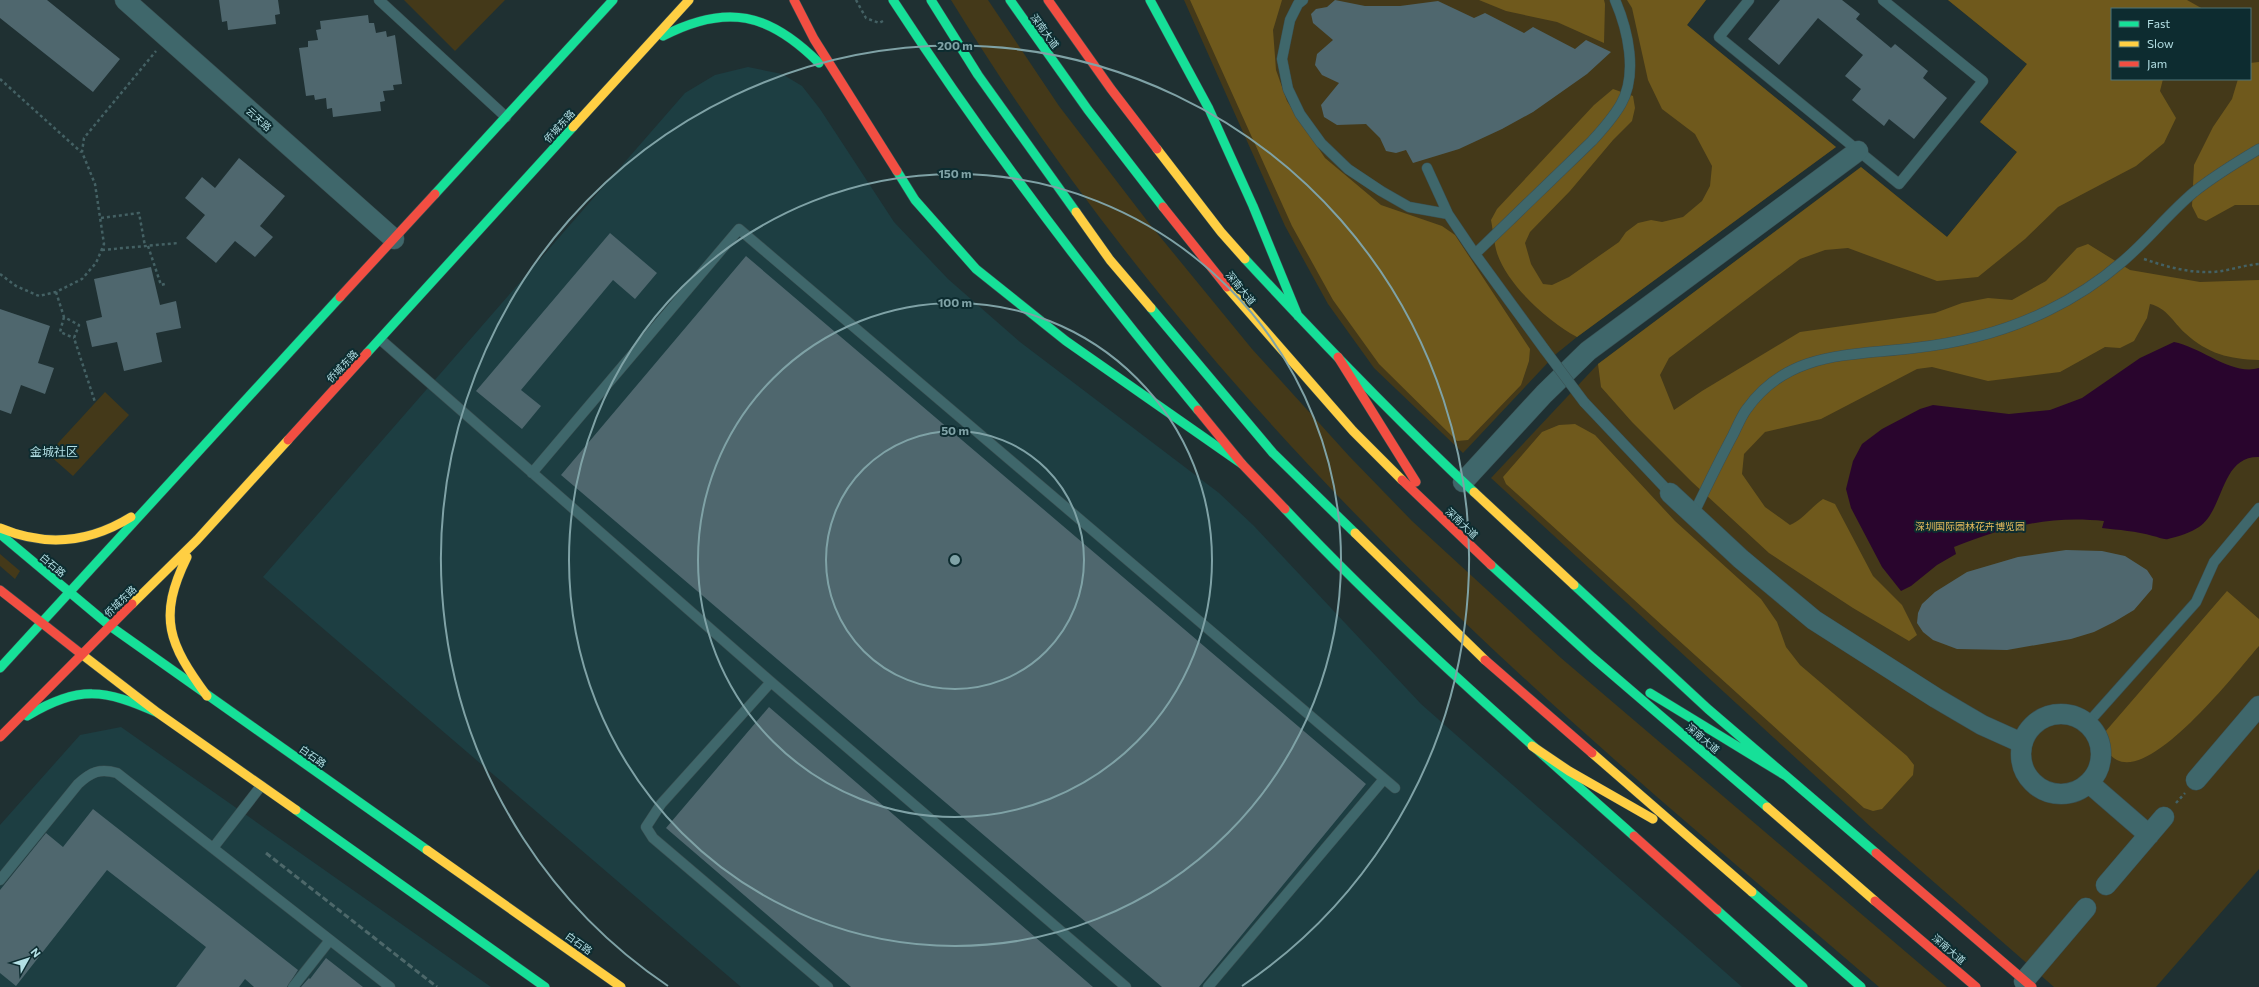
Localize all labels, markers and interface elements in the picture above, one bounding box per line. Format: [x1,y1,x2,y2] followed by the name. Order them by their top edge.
[2111,8,2251,80] legend
[1028,11,1062,51] street label: 深南大道
[2147,16,2170,30] text: Fast
[2147,36,2174,50] text: Slow
[937,38,973,52] text: 200 m
[2147,56,2167,71] text: Jam
[244,105,274,133] street label: 云天路
[540,107,577,146] street label: 侨城东路
[938,166,972,180] text: 150 m
[1224,269,1258,307] street label: 深南大道
[938,295,972,309] text: 100 m
[323,347,360,385] street label: 侨城东路
[941,423,969,437] text: 50 m
[30,444,78,458] district label: 金城社区
[1443,505,1481,541] street label: 深南大道
[1915,520,2025,532] park label: 深圳国际园林花卉博览园
[38,551,68,579] street label: 白石路
[948,553,962,567] centre of rings
[101,583,139,620] street label: 侨城东路
[1684,720,1722,756] street label: 深南大道
[297,742,329,770] street label: 白石路
[563,929,595,957] street label: 白石路
[1930,931,1968,967] street label: 深南大道
[8,939,48,979] north arrow
[29,945,44,960] text: N

